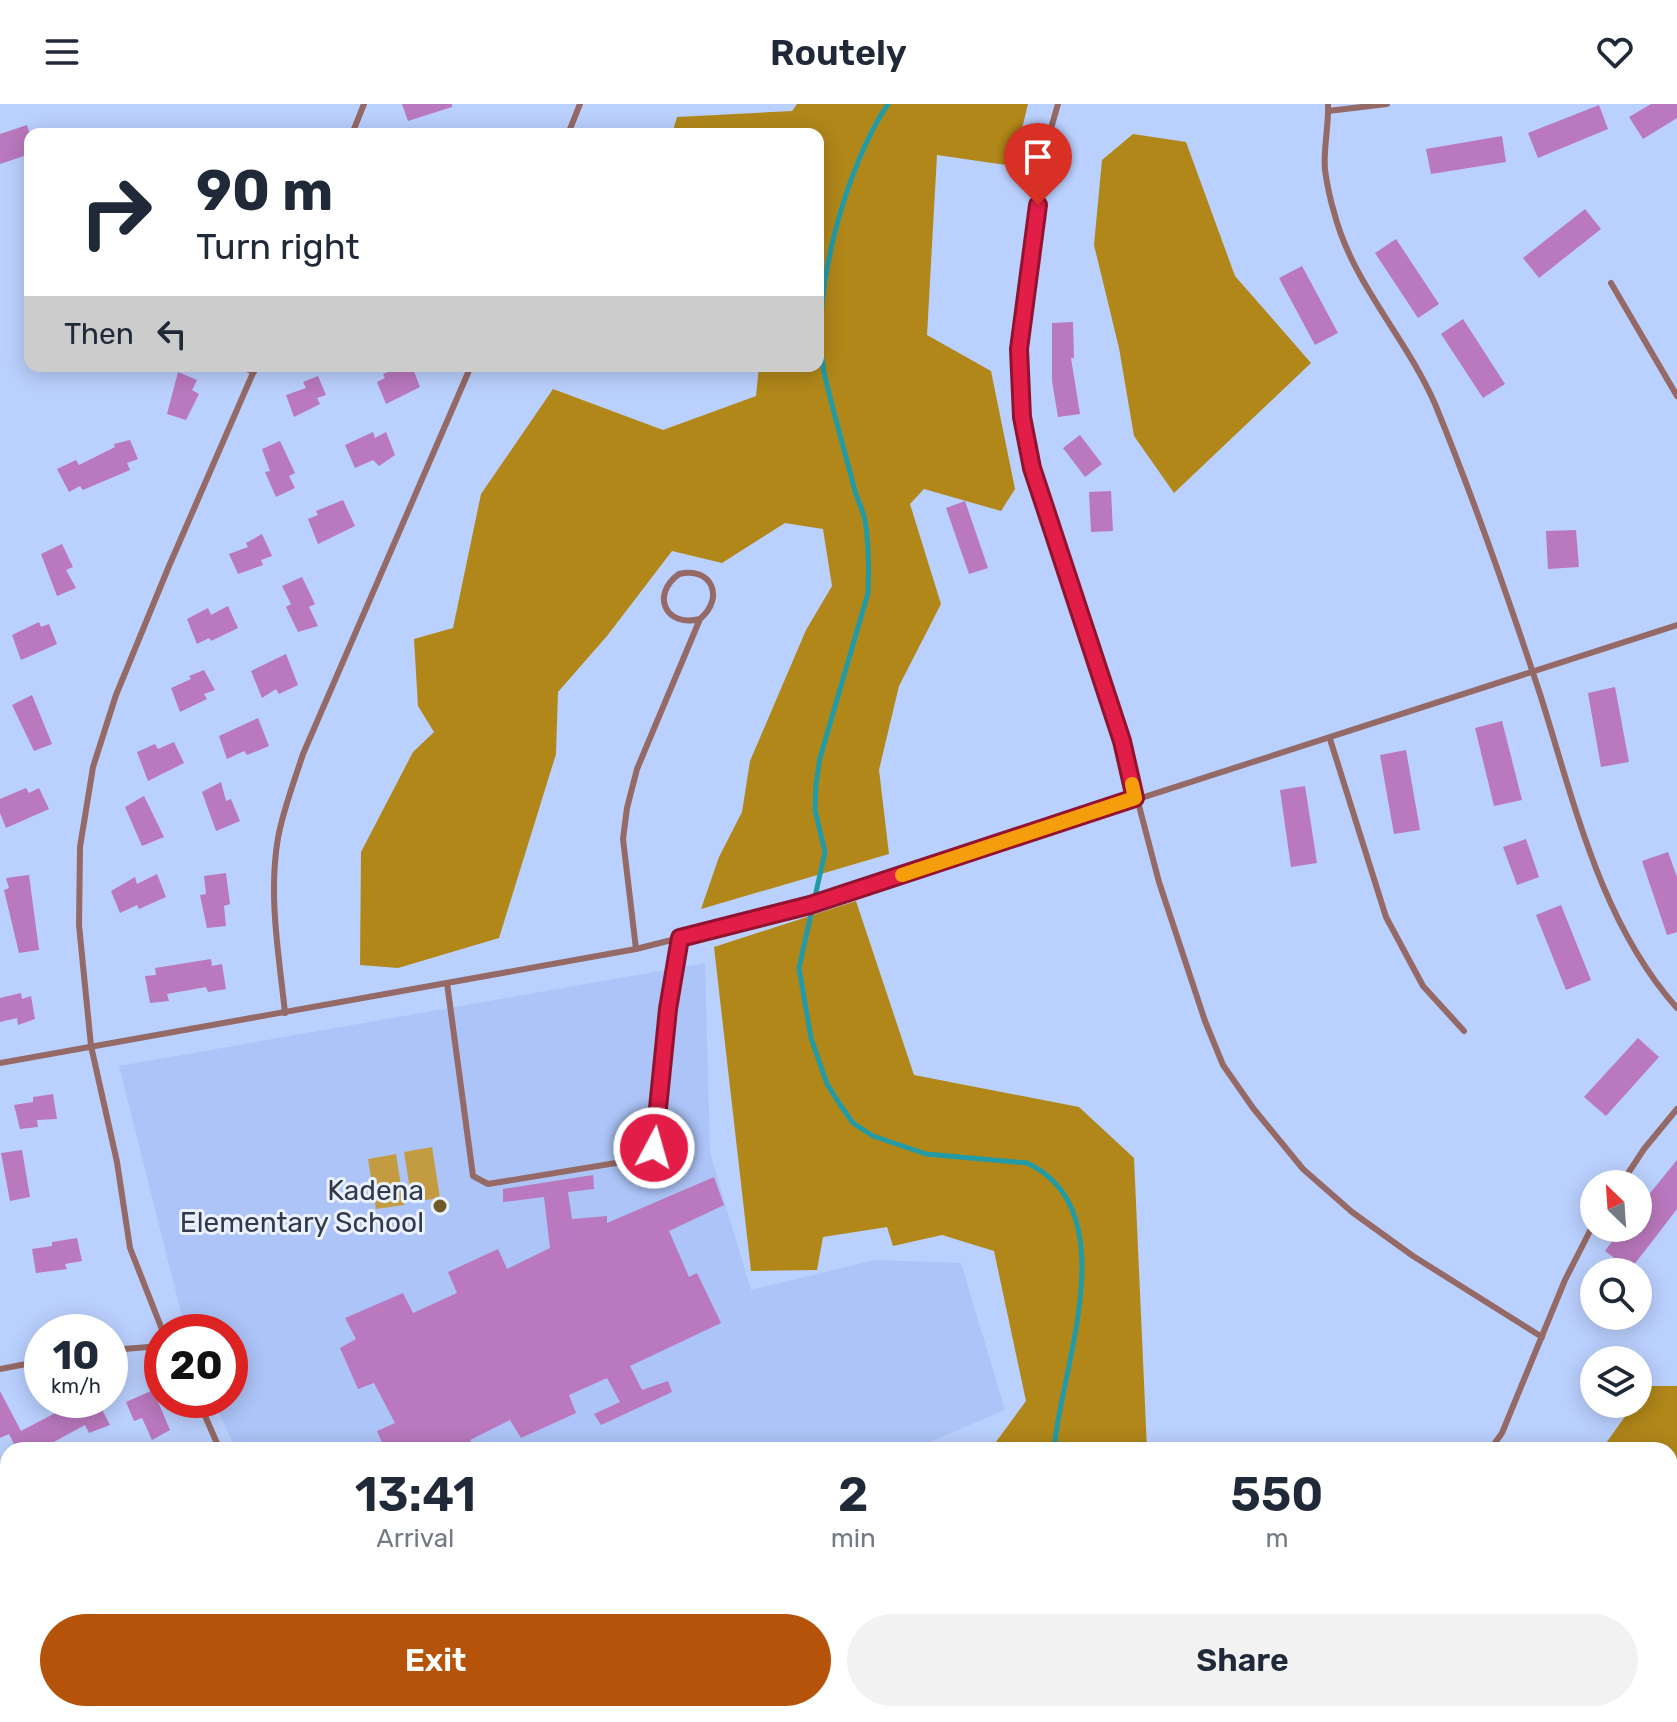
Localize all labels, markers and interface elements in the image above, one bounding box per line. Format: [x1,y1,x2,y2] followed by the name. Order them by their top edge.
[40,30,84,74] icon: menu
[1593,30,1637,74] icon: heart
[770,31,907,74] text: Routely
[1004,123,1072,205] pin
[1016,135,1060,179] icon: arrive
[196,158,333,224] text: 90 m
[64,160,168,264] icon: right
[196,225,360,268] text: Turn right
[150,312,194,356] icon: left
[64,316,134,352] text: Then
[612,1106,696,1190] position arrow
[1580,1170,1652,1242] north arrow
[1580,1170,1652,1418] map controls
[180,1174,424,1239] place label: Kadena Elementary School
[431,1197,449,1215] marker: Kadena Elementary School
[1580,1258,1652,1330] button: search
[144,1314,248,1418] speed limit sign: 20
[52,1332,100,1379] text: 10
[1580,1346,1652,1418] button: layers
[51,1374,101,1398] text: km/h
[355,1466,476,1523] text: 13:41
[838,1466,869,1523] text: 2
[1231,1466,1323,1523] text: 550
[376,1523,454,1554] text: Arrival
[831,1523,876,1554] text: min
[1265,1523,1289,1554] text: m
[40,1614,831,1706] button: Exit
[847,1614,1638,1706] button: Share

